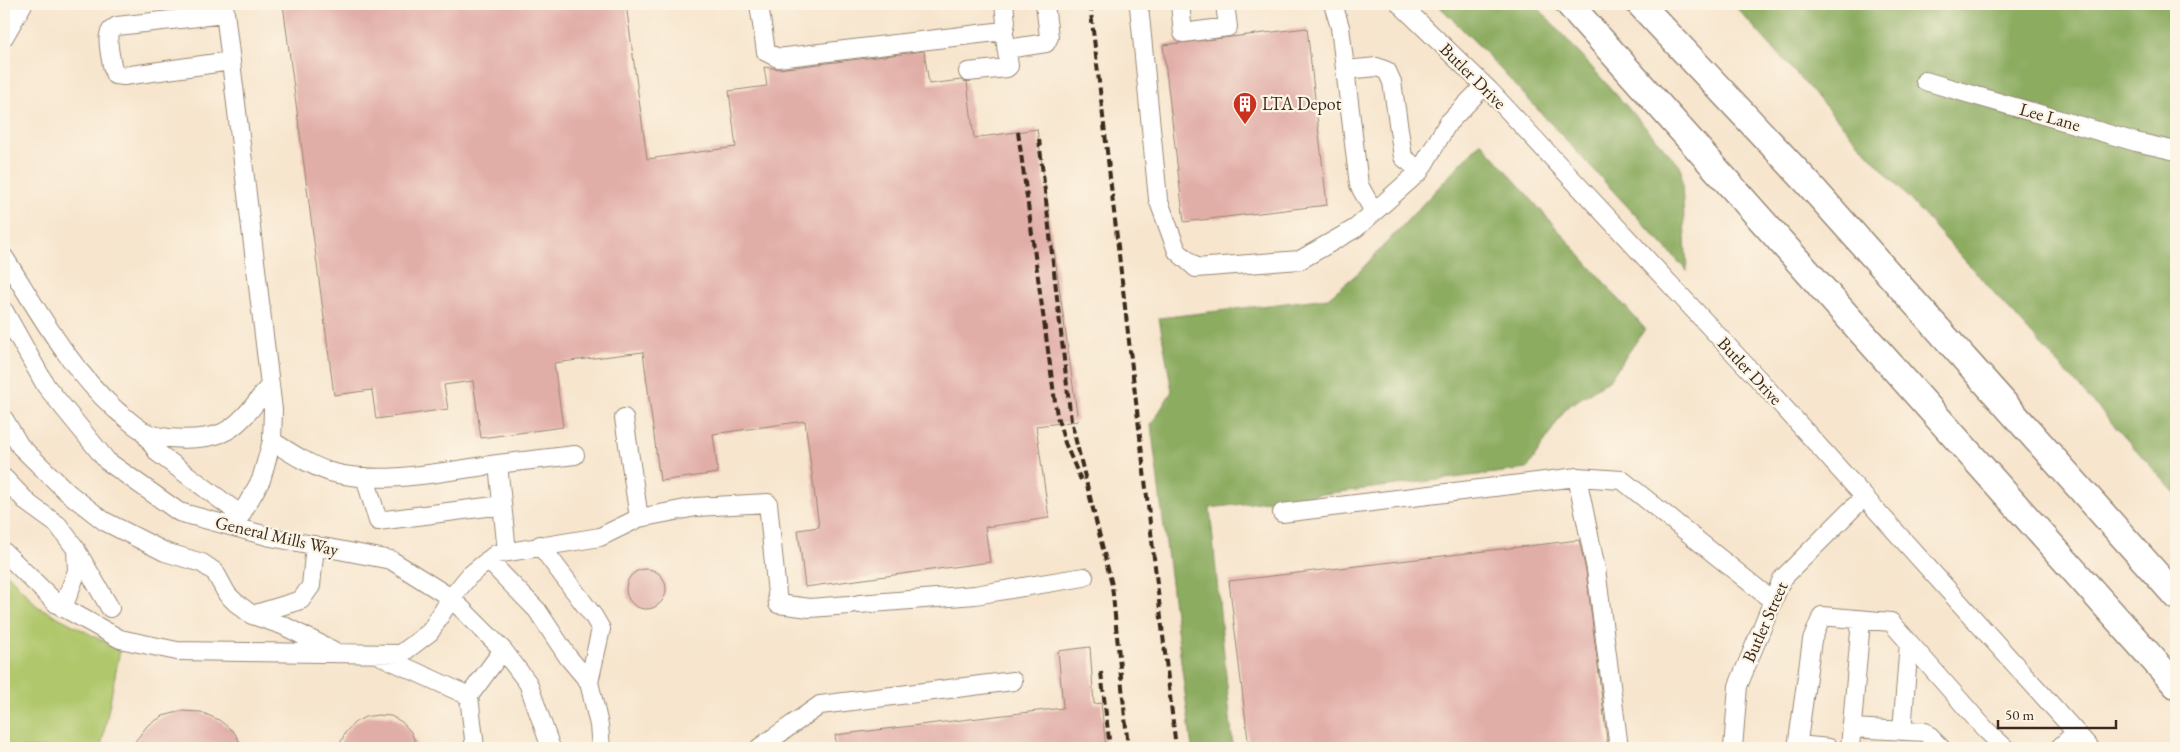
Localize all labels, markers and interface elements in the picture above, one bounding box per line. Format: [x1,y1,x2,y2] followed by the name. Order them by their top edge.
[1435,37,1512,114] street label: Butler Drive
[1232,91,1258,125] building icon: LTA Depot
[1262,92,1342,115] place label: LTA Depot
[2017,97,2083,136] street label: Lee Lane
[1713,332,1788,410] street label: Butler Drive
[213,510,341,561] street label: General Mills Way
[1737,577,1793,666] street label: Butler Street
[1998,697,2115,729] scale bar
[2005,705,2034,724] text: 50 m

